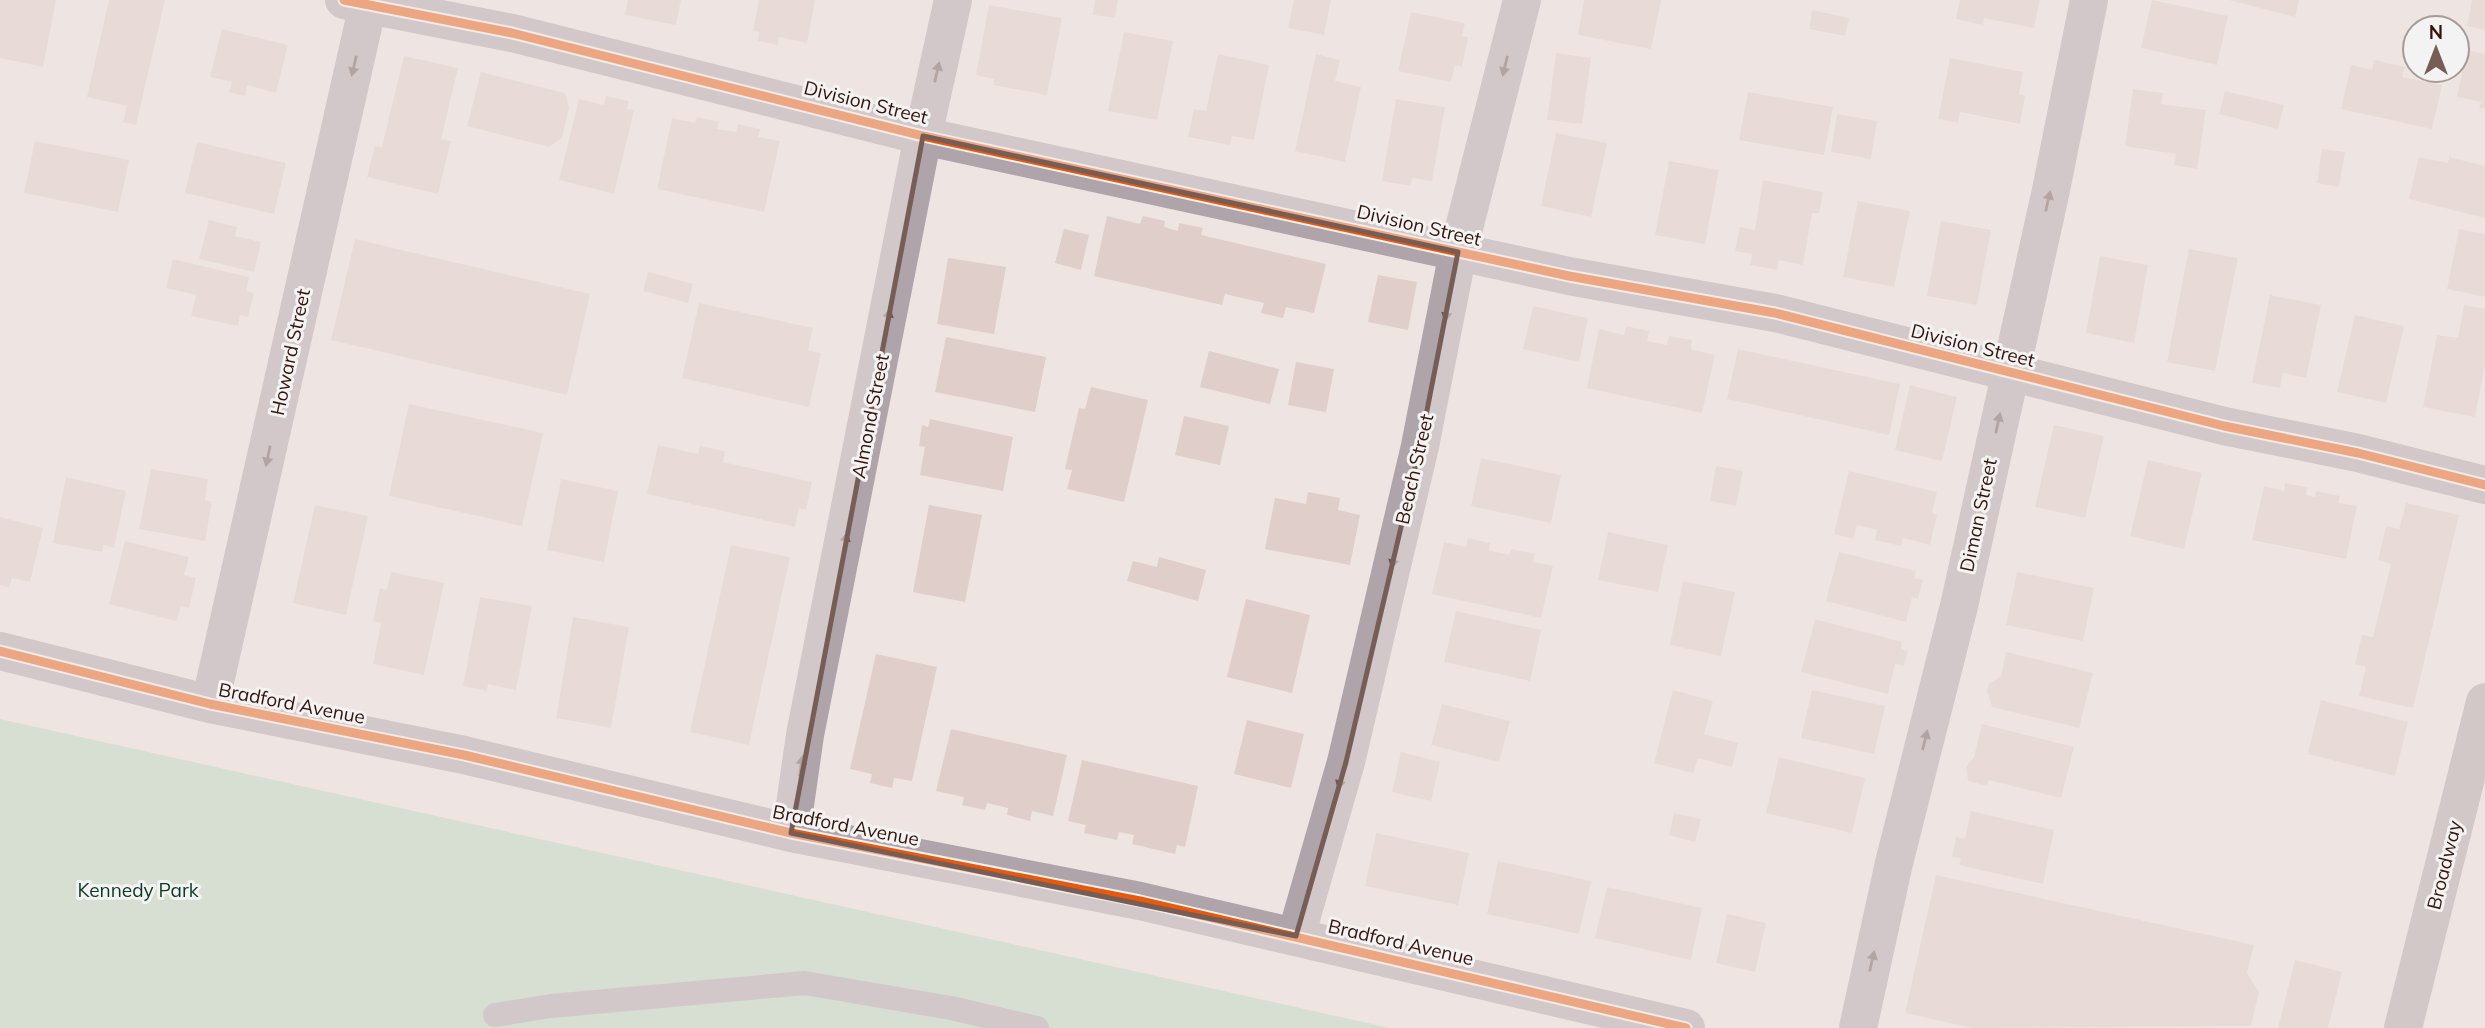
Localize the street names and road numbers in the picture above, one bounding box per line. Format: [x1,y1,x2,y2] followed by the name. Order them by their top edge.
[802,75,931,129] street label: Division Street
[1355,199,1484,251] street label: Division Street
[265,286,315,417] street label: Howard Street
[1909,318,2038,372] street label: Division Street
[846,352,894,480] street label: Almond Street
[1390,411,1438,527] street label: Beach Street
[1954,456,2002,574] street label: Diman Street
[217,677,367,729] street label: Bradford Avenue
[771,799,921,851] street label: Bradford Avenue
[2421,818,2467,912] street label: Broadway
[1326,914,1476,970] street label: Bradford Avenue

